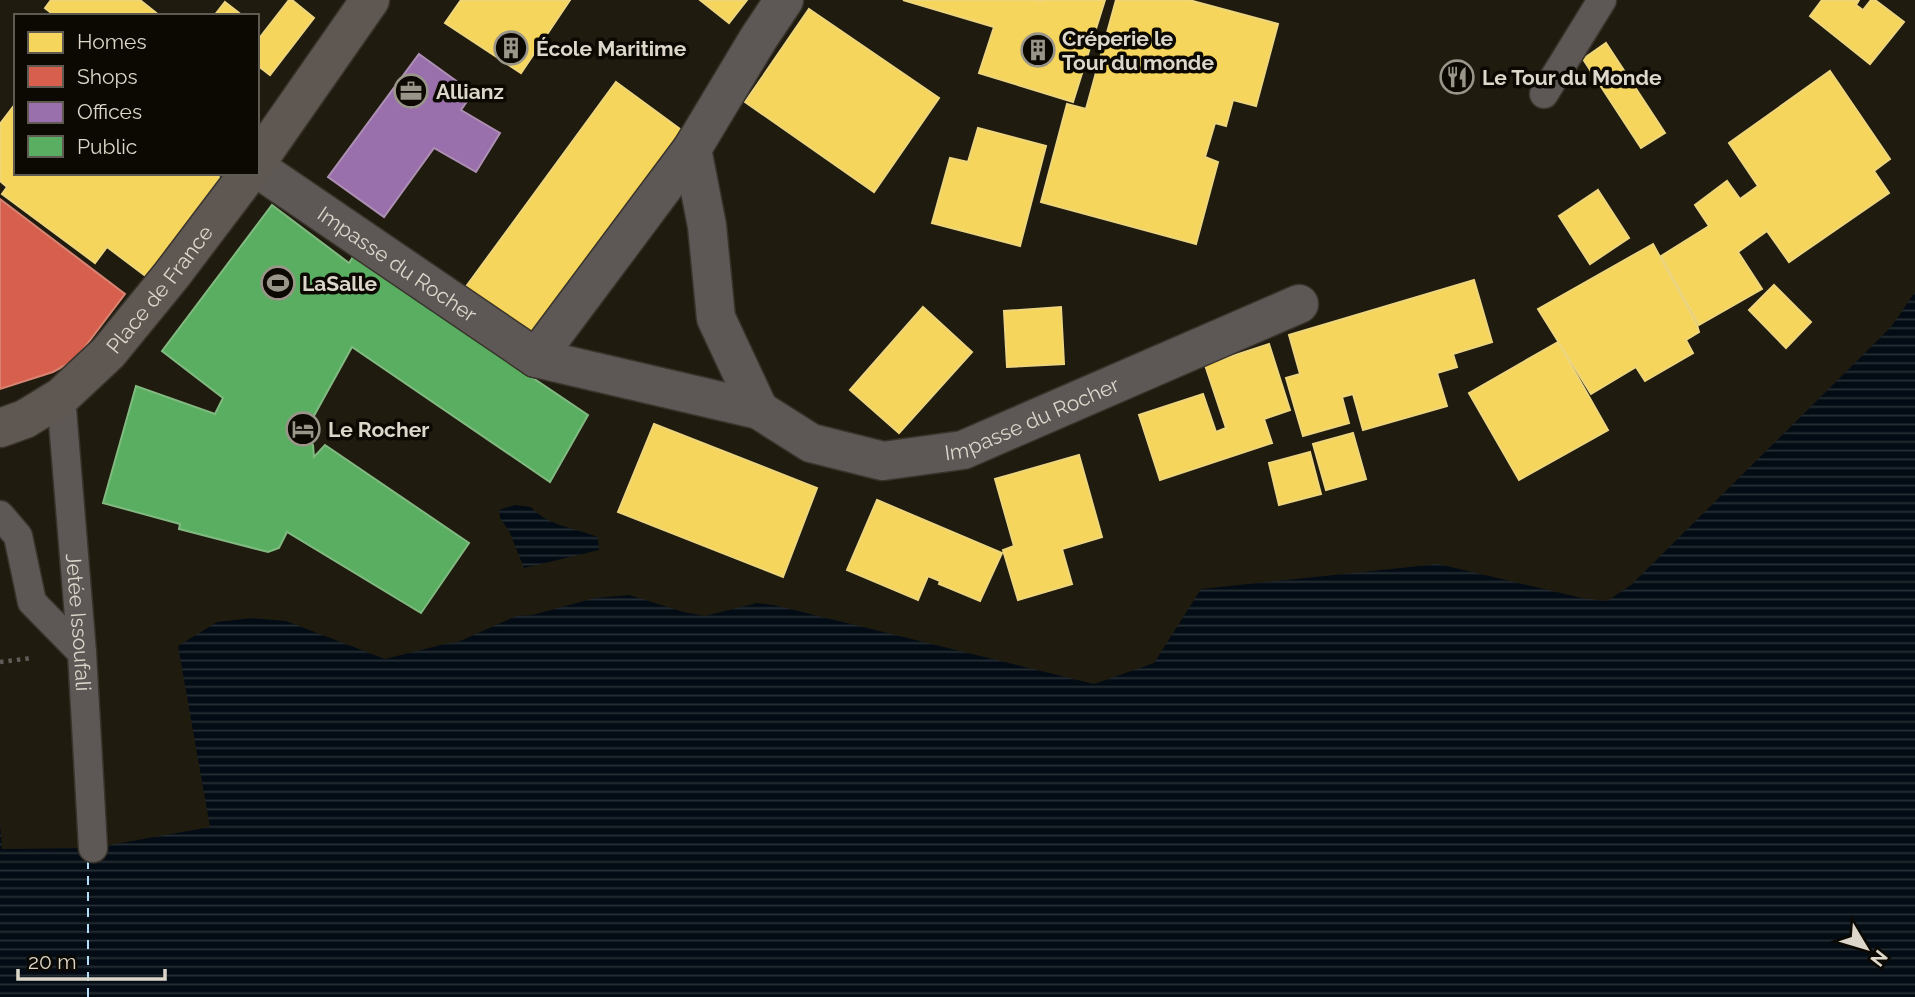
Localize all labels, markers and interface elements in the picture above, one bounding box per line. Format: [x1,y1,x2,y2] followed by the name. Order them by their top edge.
[14,14,259,175] legend
[1062,26,1214,75] place label: Créperie le Tour du monde
[77,29,147,54] text: Homes
[492,29,530,67] building icon: École Maritime
[1019,31,1057,69] building icon: Créperie le Tour du monde
[536,36,687,61] place label: École Maritime
[1438,58,1476,96] restaurant icon: Le Tour du Monde
[77,64,138,89] text: Shops
[1482,65,1662,90] place label: Le Tour du Monde
[392,72,430,110] office icon: Allianz
[436,79,504,104] place label: Allianz
[77,99,142,124] text: Offices
[77,134,137,159] text: Public
[313,201,482,327] street label: Impasse du Rocher
[101,220,218,358] street label: Place de France
[259,264,297,302] sports icon: LaSalle
[302,271,378,296] place label: LaSalle
[943,371,1123,465] street label: Impasse du Rocher
[284,410,322,448] hotel icon: Le Rocher
[328,417,429,442] place label: Le Rocher
[61,552,97,692] street label: Jetée Issoufali
[1831,913,1901,983] north arrow
[18,937,164,981] scale bar
[1866,946,1893,971] text: N
[28,949,76,974] text: 20 m

